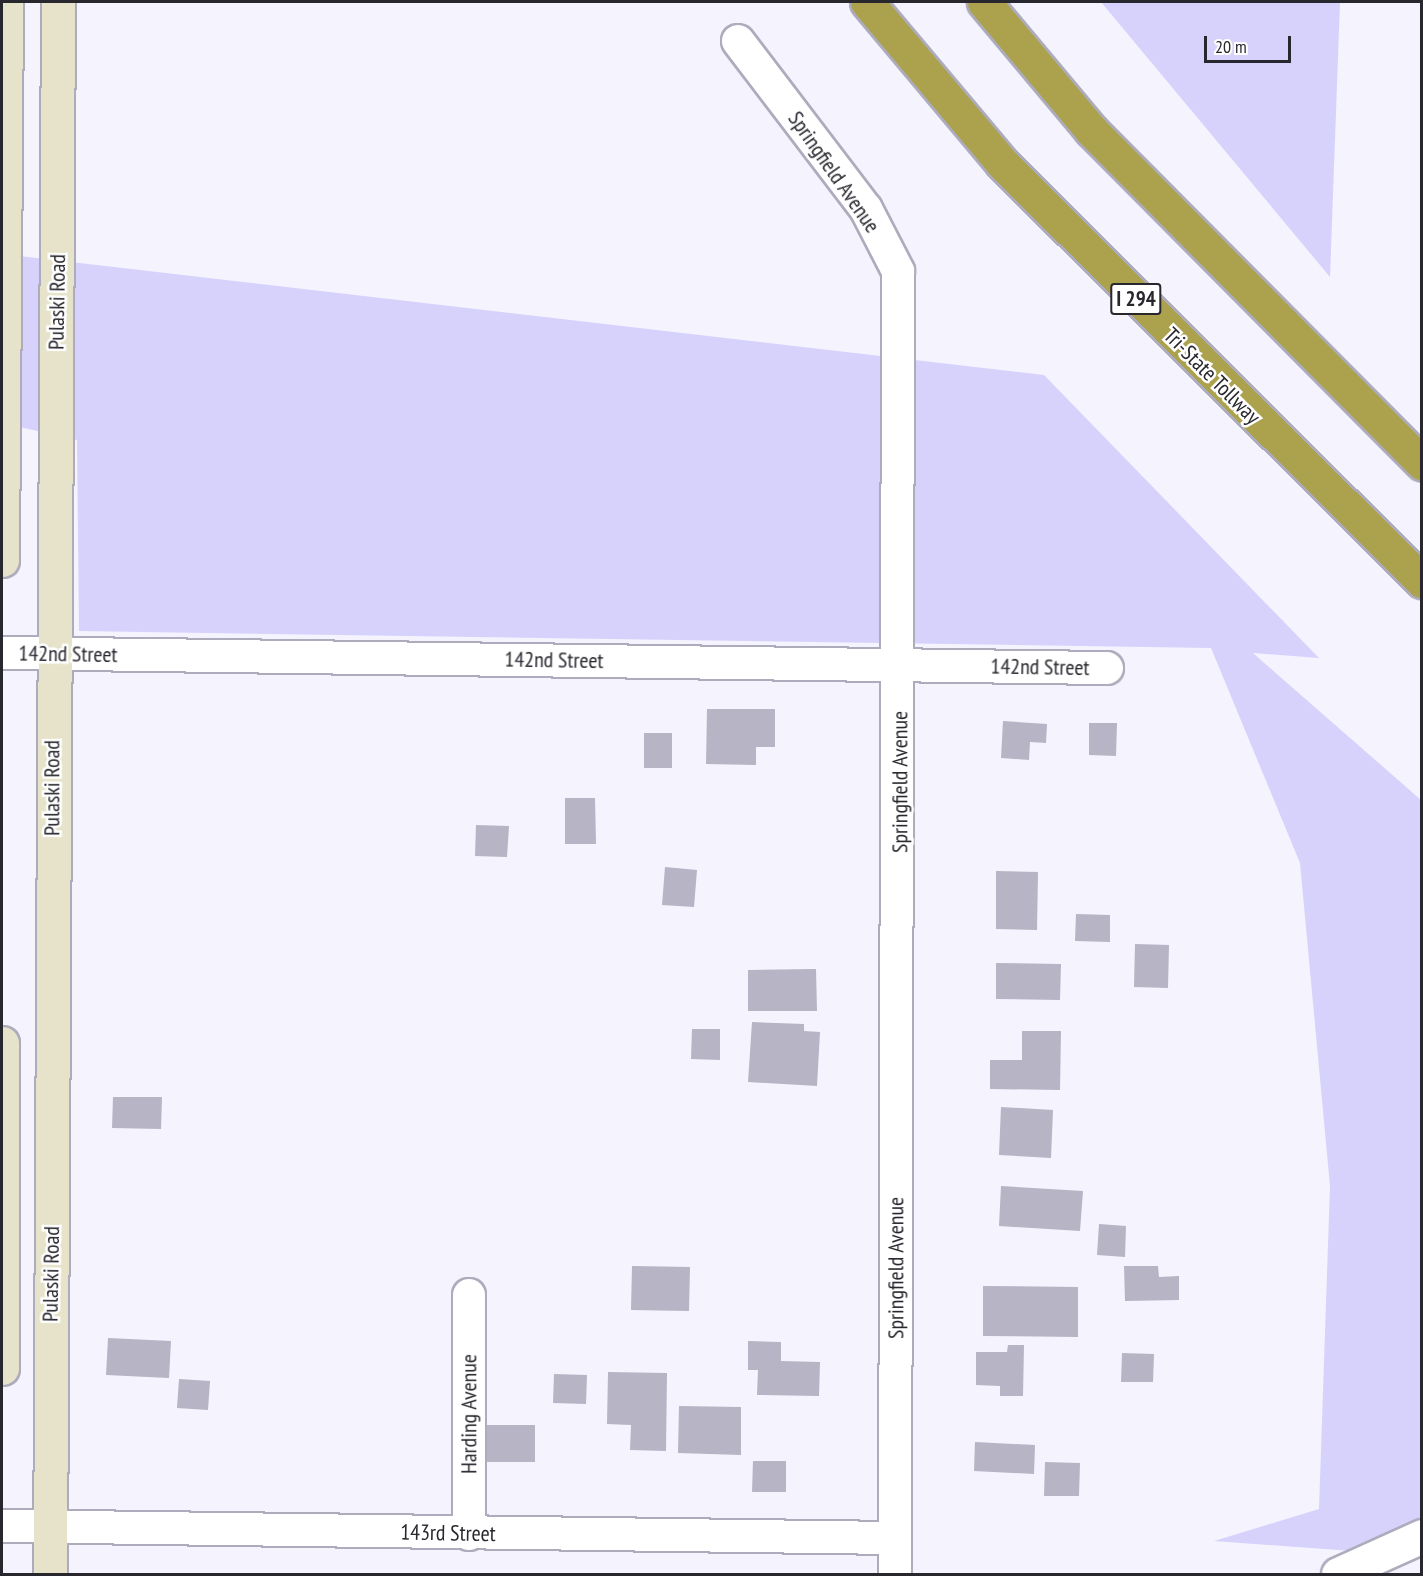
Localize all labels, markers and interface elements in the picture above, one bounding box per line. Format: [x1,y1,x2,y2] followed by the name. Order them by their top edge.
[1207,24,1294,62] scale bar
[1215,35,1247,58] text: 20 m
[782,106,886,238] street label: Springfield Avenue
[43,254,71,350] street label: Pulaski Road
[1109,281,1163,317] road number: I 294
[1158,322,1266,430] street label: Tri-State Tollway
[18,640,118,668] street label: 142nd Street
[504,646,604,674] street label: 142nd Street
[990,653,1090,681] street label: 142nd Street
[887,711,913,853] street label: Springfield Avenue
[39,740,65,836] street label: Pulaski Road
[883,1197,909,1339] street label: Springfield Avenue
[37,1226,65,1322] street label: Pulaski Road
[456,1354,482,1474] street label: Harding Avenue
[400,1519,496,1547] street label: 143rd Street

